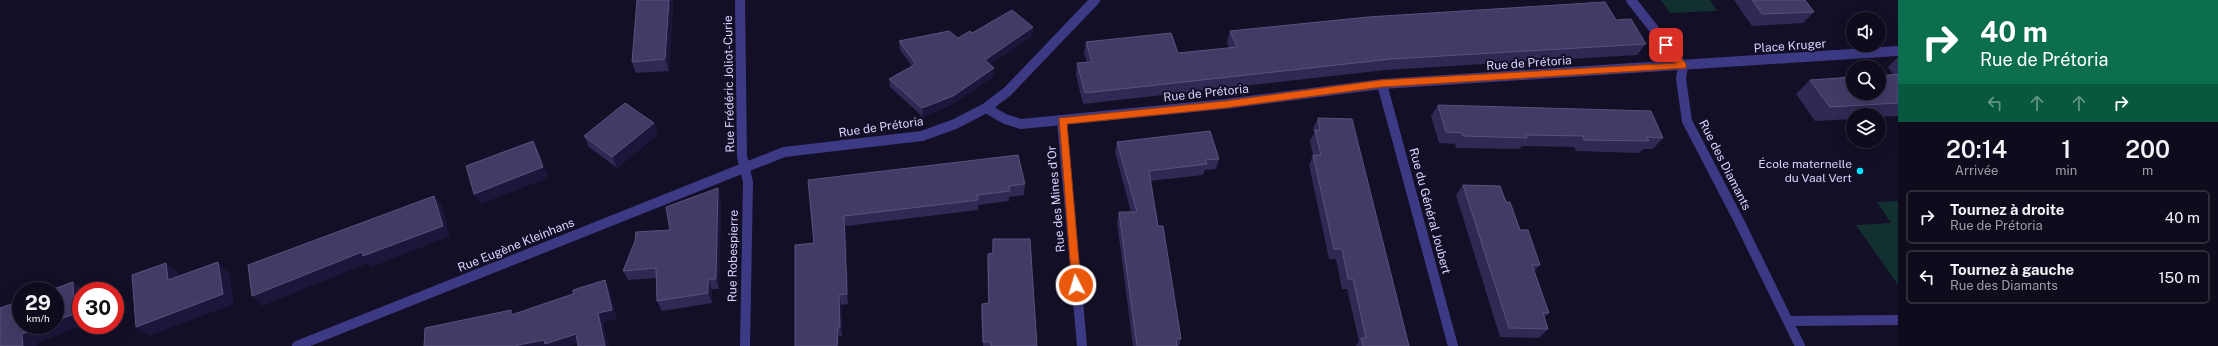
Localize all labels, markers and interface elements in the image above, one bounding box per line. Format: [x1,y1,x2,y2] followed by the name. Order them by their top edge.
[1846,12,1886,148] map controls
[1846,12,1886,52] button: sound
[721,15,737,153] street label: Rue Frédéric Joliot-Curie
[1980,15,2048,48] text: 40 m
[1914,16,1966,68] icon: right
[1649,28,1683,62] pin
[1655,34,1677,56] icon: arrive
[1753,36,1827,56] street label: Place Kruger
[1980,49,2108,70] text: Rue de Prétoria
[1486,53,1572,73] street label: Rue de Prétoria
[1846,60,1886,100] button: search
[1163,82,1249,104] street label: Rue de Prétoria
[1984,92,2006,114] icon: left
[2026,92,2048,114] icon: ahead
[2068,92,2090,114] icon: ahead
[2110,92,2132,114] icon: right
[1846,108,1886,148] button: layers
[838,114,924,140] street label: Rue de Prétoria
[1696,117,1754,213] street label: Rue des Diamants
[1946,135,2007,163] text: 20:14
[2061,135,2071,163] text: 1
[2125,135,2170,163] text: 200
[1044,145,1068,253] street label: Rue des Mines d'Or
[1406,146,1454,276] street label: Rue du Général Joubert
[1758,157,1852,185] place label: École maternelle du Vaal Vert
[1955,163,1998,178] text: Arrivée
[2055,163,2077,178] text: min
[2142,163,2153,178] text: m
[1855,166,1865,176] marker: École maternelle du Vaal Vert
[1950,201,2064,218] text: Tournez à droite
[1916,206,1938,228] icon: right
[2165,209,2200,226] text: 40 m
[725,210,741,302] street label: Rue Robespierre
[456,215,576,275] street label: Rue Eugène Kleinhans
[1950,218,2043,233] text: Rue de Prétoria
[1950,261,2074,278] text: Tournez à gauche
[1055,264,1097,306] position arrow
[1916,266,1938,288] icon: left
[2158,269,2200,286] text: 150 m
[1950,278,2058,293] text: Rue des Diamants
[72,282,124,334] speed limit sign: 30
[25,291,51,315] text: 29
[26,312,50,324] text: km/h

